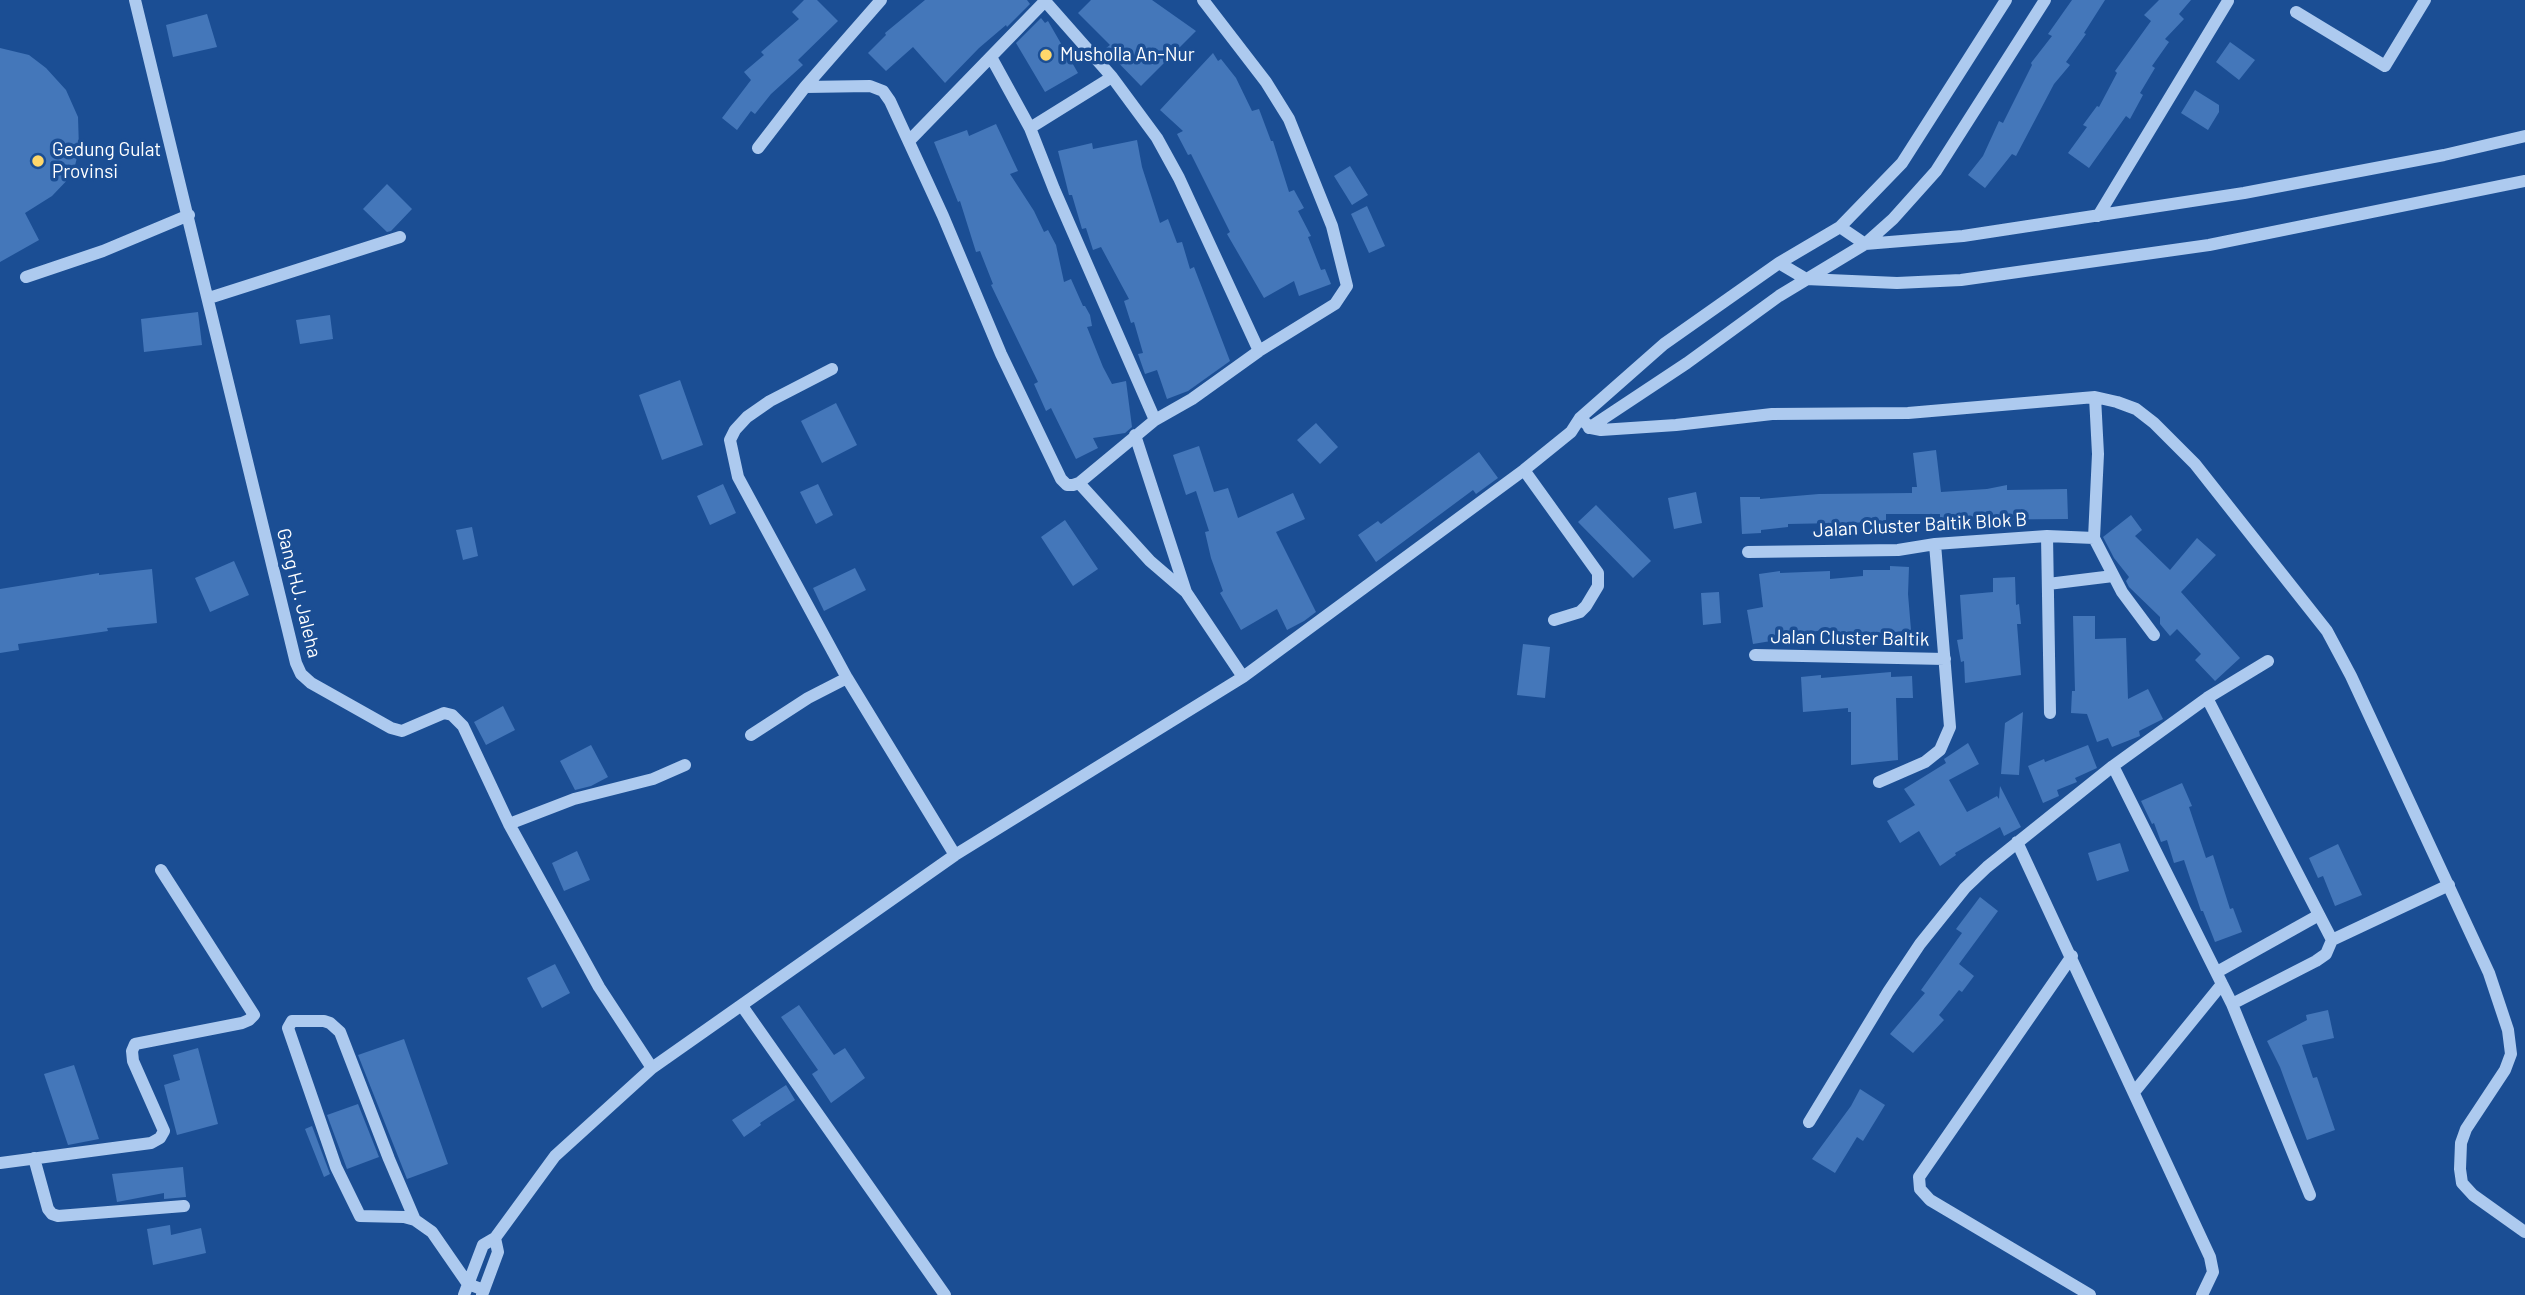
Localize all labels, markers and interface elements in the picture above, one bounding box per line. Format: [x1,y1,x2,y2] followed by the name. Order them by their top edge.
[1060,44,1195,66] place label: Musholla An-Nur
[1038,47,1054,63] marker: Musholla An-Nur
[52,139,161,183] place label: Gedung Gulat Provinsi
[30,153,46,169] marker: Gedung Gulat Provinsi
[1812,508,2028,542] street label: Jalan Cluster Baltik Blok B
[272,526,326,660] street label: Gang HJ. Jaleha
[1770,625,1930,651] street label: Jalan Cluster Baltik

